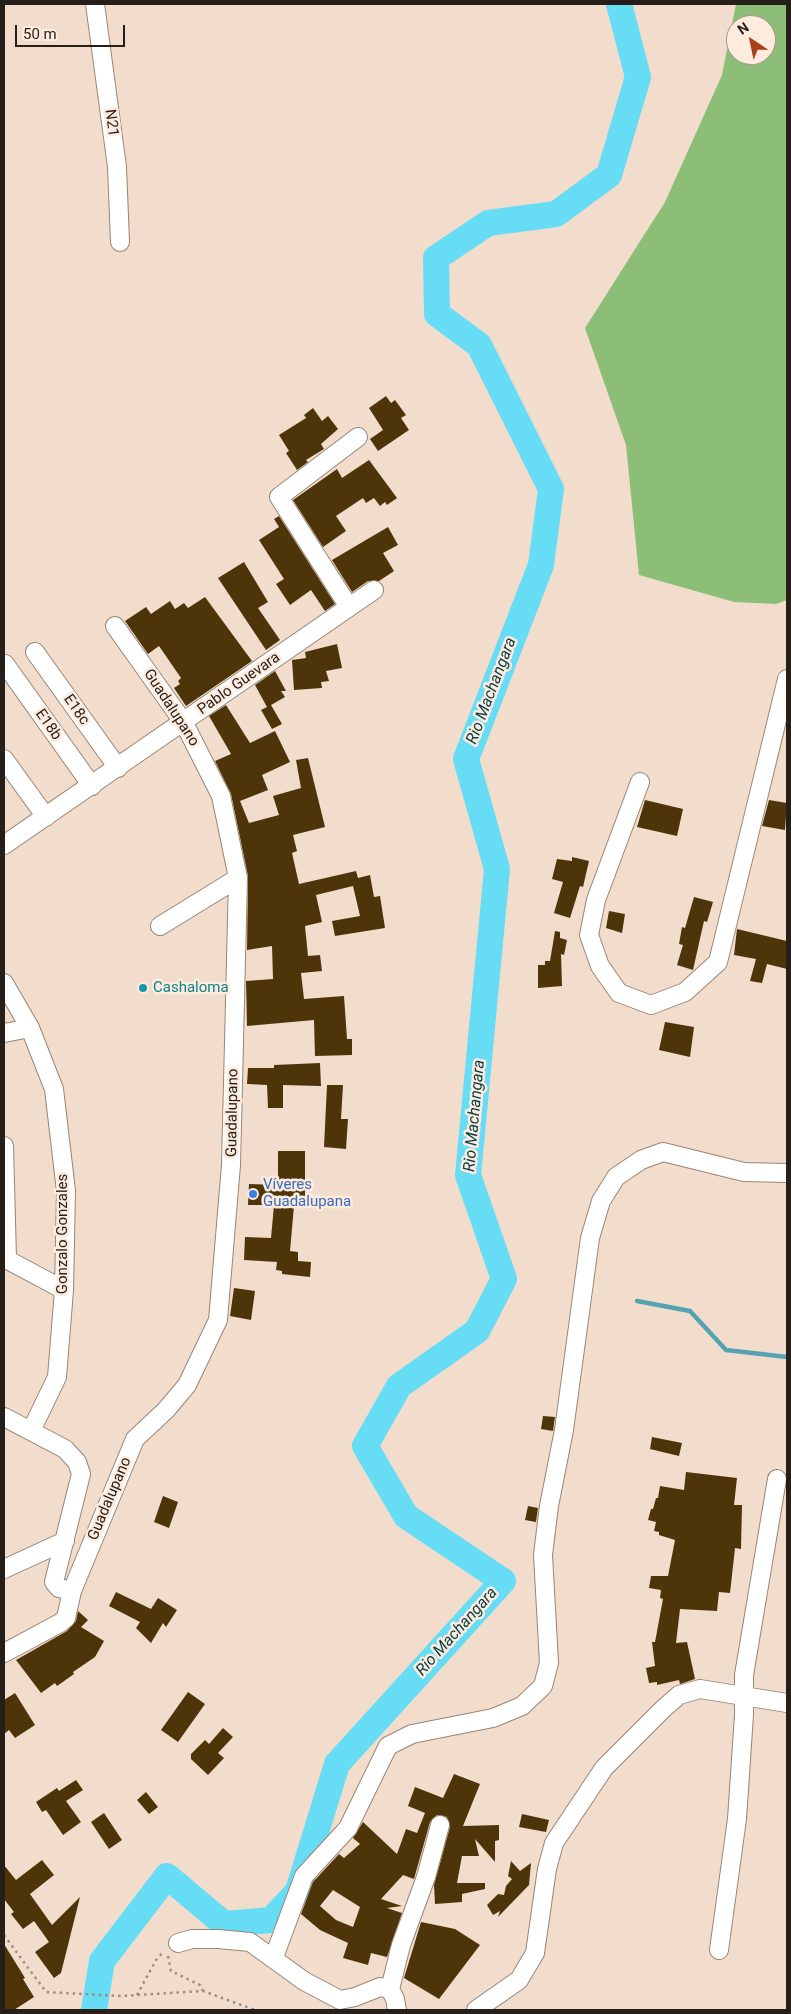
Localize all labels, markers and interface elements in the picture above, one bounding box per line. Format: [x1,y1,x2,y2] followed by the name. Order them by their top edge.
[18,15,128,47] scale bar
[726,15,776,65] north arrow
[735,19,752,38] text: N
[23,25,57,43] text: 50 m
[100,108,122,138] street label: N21
[463,635,521,747] water label: Rio Machangara
[194,649,284,719] street label: Pablo Guevara
[139,666,203,750] street label: Guadalupano
[59,691,93,729] street label: E18c
[31,706,65,744] street label: E18b
[153,979,229,997] place label: Cashaloma
[137,982,149,994] marker: Cashaloma
[461,1059,489,1173] water label: Rio Machangara
[223,1069,243,1157] street label: Guadalupano
[54,1174,72,1294] street label: Gonzalo Gonzales
[263,1176,351,1211] place label: Víveres Guadalupana
[247,1188,259,1200] marker: Víveres Guadalupana
[84,1455,136,1543] street label: Guadalupano
[412,1584,502,1680] water label: Rio Machangara

